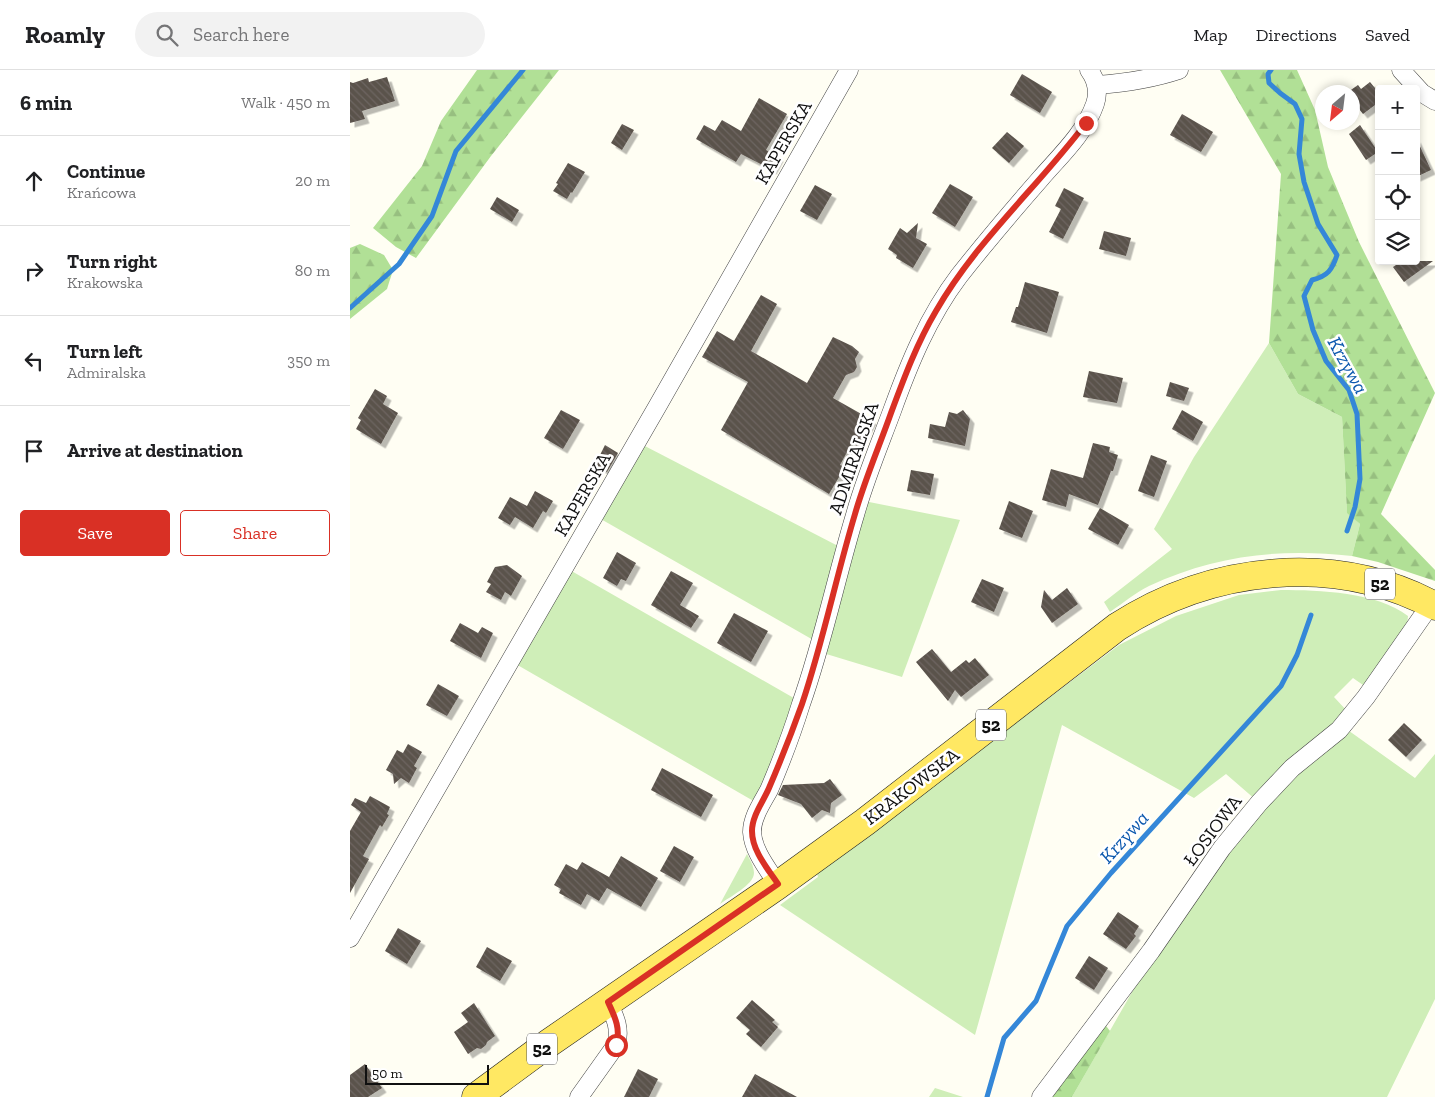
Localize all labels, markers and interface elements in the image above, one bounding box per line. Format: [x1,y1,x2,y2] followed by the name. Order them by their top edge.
[135,12,485,57] search box
[25,20,105,49] text: Roamly
[153,21,181,49] icon: search
[193,23,289,46] text: Search here
[1193,24,1228,46] text: Map
[1256,24,1337,46] text: Directions
[1365,24,1410,46] text: Saved
[1315,85,1360,130] north arrow
[1375,85,1420,265] map controls
[1375,85,1420,130] button: +
[20,90,72,115] text: 6 min
[241,93,330,112] text: Walk · 450 m
[750,96,817,188] street label: KAPERSKA
[1075,112,1098,135] route end
[1375,130,1420,175] button: −
[67,160,145,183] text: Continue
[20,167,48,195] icon: ahead
[295,171,330,190] text: 20 m
[1375,175,1420,220] button: locate
[67,183,136,202] text: Krańcowa
[1375,220,1420,265] button: layers
[67,250,157,273] text: Turn right
[20,257,48,285] icon: right
[295,261,330,280] text: 80 m
[67,273,143,292] text: Krakowska
[1323,332,1373,398] water label: Krzywa
[67,340,142,363] text: Turn left
[20,347,48,375] icon: left
[287,351,330,370] text: 350 m
[67,363,146,382] text: Admiralska
[823,398,884,517] street label: ADMIRALSKA
[20,437,48,465] icon: arrive
[67,439,243,462] text: Arrive at destination
[549,448,616,540] street label: KAPERSKA
[20,510,170,556] button: Save
[180,510,330,556] button: Share
[1365,568,1395,600] road number: 52
[976,710,1006,740] road number: 52
[859,743,964,830] street label: KRAKOWSKA
[1178,790,1247,870] street label: ŁOSIOWA
[1094,806,1154,868] water label: Krzywa
[527,1034,557,1064] road number: 52
[605,1034,628,1057] route start
[365,1062,489,1085] scale bar
[372,1065,403,1082] text: 50 m

